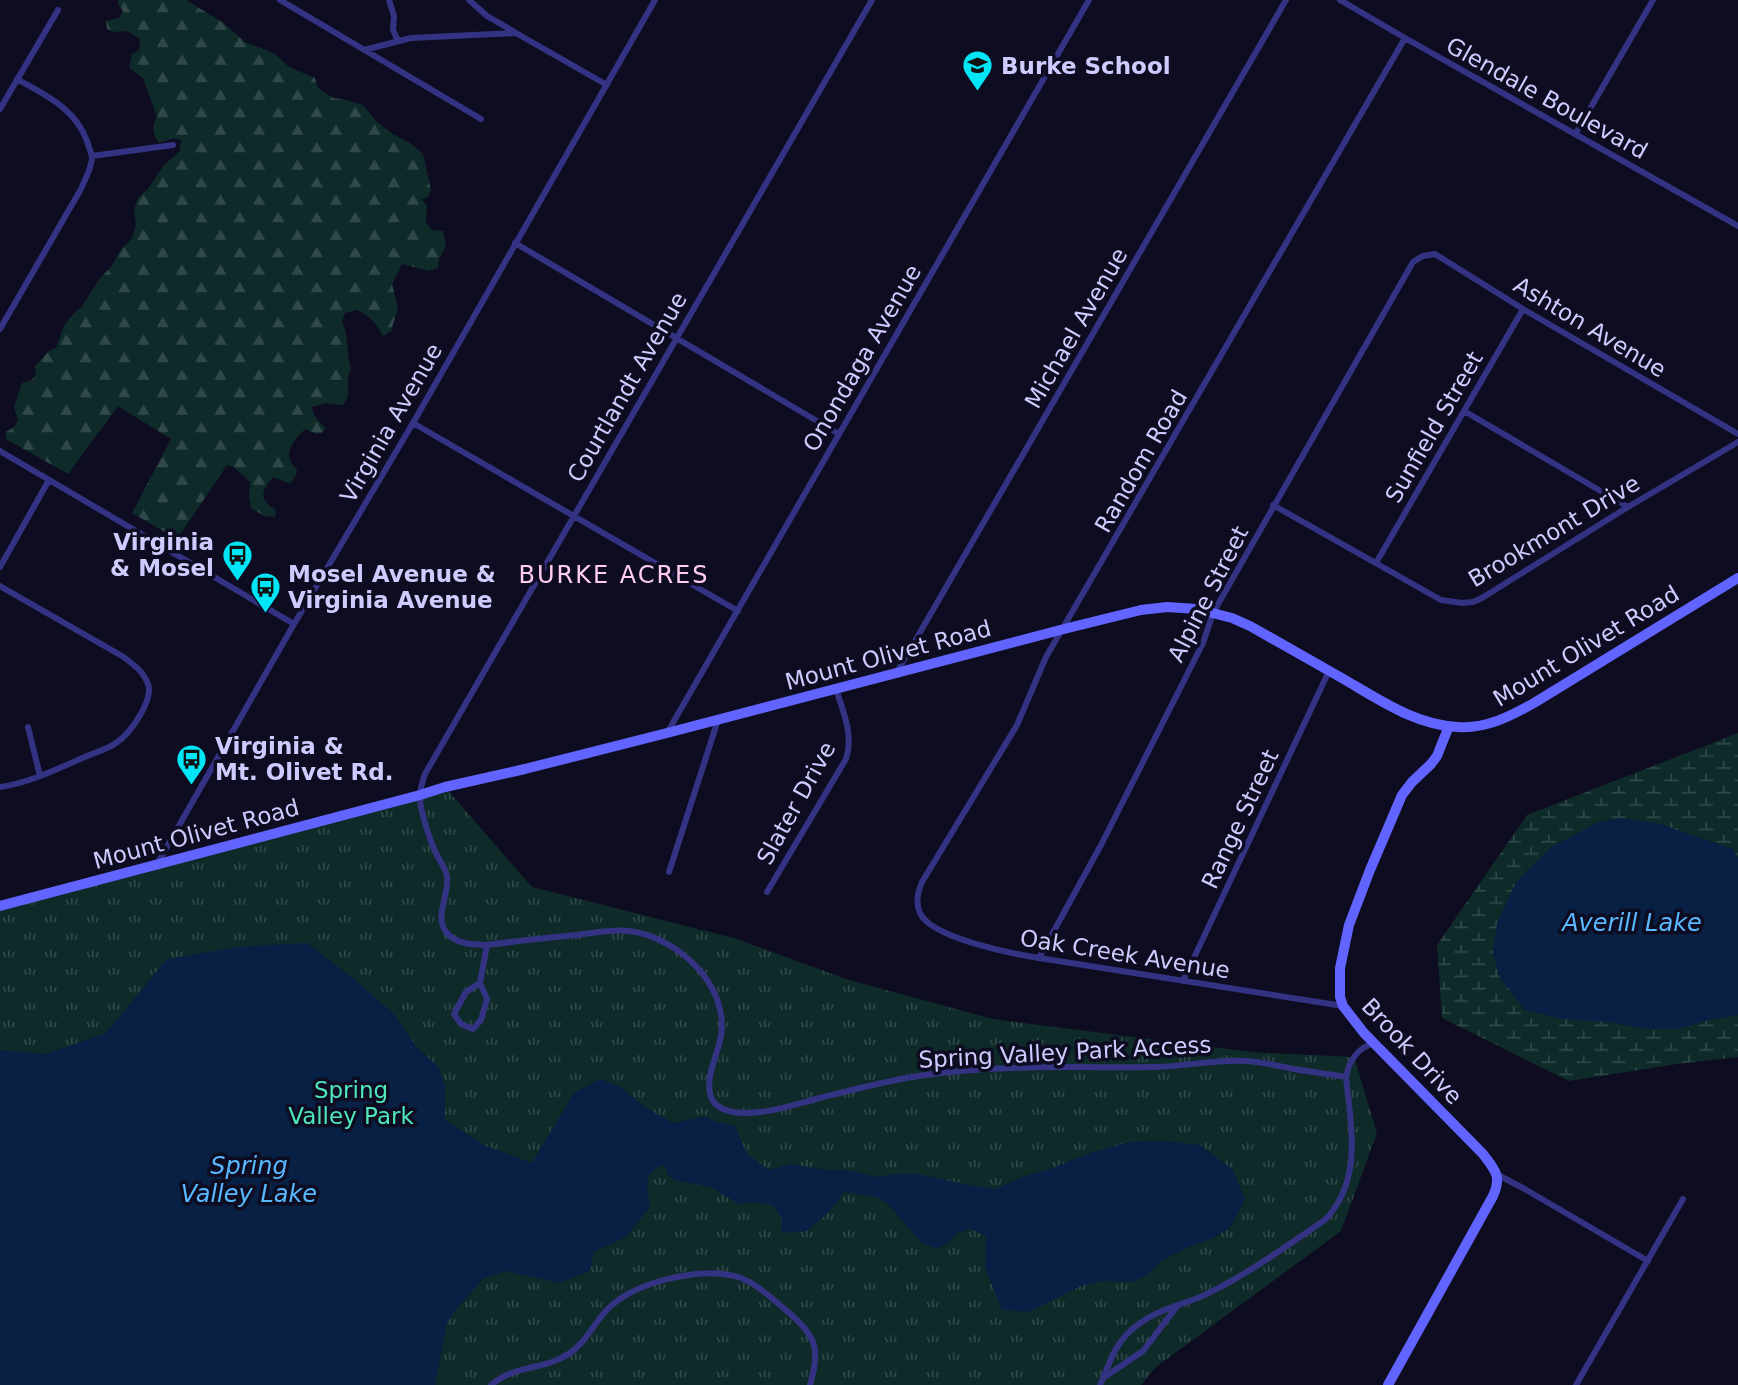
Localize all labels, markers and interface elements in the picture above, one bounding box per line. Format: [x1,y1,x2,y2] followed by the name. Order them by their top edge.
[1442,32,1652,164] street label: Glendale Boulevard
[961,49,995,93] school or university icon: Burke School
[1001,53,1171,79] place label: Burke School
[1020,243,1132,413] street label: Michael Avenue
[798,260,926,456] street label: Onondaga Avenue
[1509,271,1671,383] street label: Ashton Avenue
[562,288,692,486] street label: Courtlandt Avenue
[335,339,447,507] street label: Virginia Avenue
[1380,347,1488,507] street label: Sunfield Street
[1090,385,1192,537] street label: Random Road
[1464,470,1644,592] street label: Brookmont Drive
[1163,522,1253,666] street label: Alpine Street
[110,529,214,581] place label: Virginia & Mosel
[220,538,254,582] bus stop icon: Virginia & Mosel
[288,561,496,613] place label: Mosel Avenue & Virginia Avenue
[518,561,710,589] district label: BURKE ACRES
[248,570,282,614] bus stop icon: Mosel Avenue & Virginia Avenue
[1488,580,1684,712] street label: Mount Olivet Road
[782,615,994,695] street label: Mount Olivet Road
[215,733,393,785] place label: Virginia & Mt. Olivet Rd.
[752,737,840,869] street label: Slater Drive
[175,742,209,786] bus stop icon: Virginia & Mt. Olivet Rd.
[1196,745,1284,893] street label: Range Street
[90,794,302,874] street label: Mount Olivet Road
[1560,909,1702,937] water label: Averill Lake
[1018,925,1232,983] street label: Oak Creek Avenue
[1357,993,1467,1109] street label: Brook Drive
[918,1031,1212,1073] street label: Spring Valley Park Access
[288,1077,414,1129] park label: Spring Valley Park
[181,1152,317,1208] water label: Spring Valley Lake

